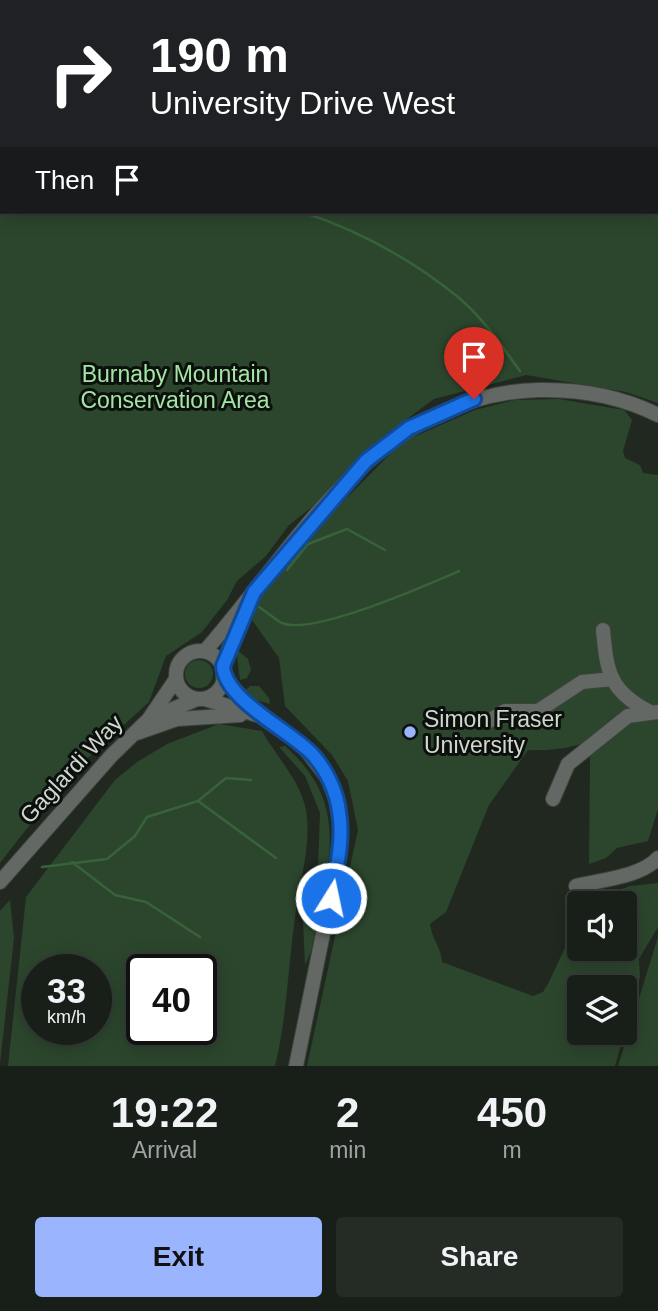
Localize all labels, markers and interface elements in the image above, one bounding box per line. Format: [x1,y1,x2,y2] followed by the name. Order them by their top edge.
[35,28,126,119] icon: right
[150,28,289,82] text: 190 m
[150,85,455,121] text: University Drive West
[108,161,146,199] icon: arrive
[35,165,94,195] text: Then
[444,327,504,399] pin
[455,338,493,376] icon: arrive
[80,361,270,413] park label: Burnaby Mountain Conservation Area
[424,706,562,758] place label: Simon Fraser University
[14,709,128,829] street label: Gaglardi Way
[402,724,418,740] marker: Simon Fraser University
[294,861,368,935] position arrow
[567,891,637,1045] map controls
[567,891,637,961] button: sound
[126,954,217,1045] speed limit sign: 40
[47,971,86,1010] text: 33
[567,975,637,1045] button: layers
[47,1007,86,1027] text: km/h
[111,1089,218,1136] text: 19:22
[336,1089,359,1136] text: 2
[477,1089,547,1136] text: 450
[132,1137,197,1163] text: Arrival
[329,1137,366,1163] text: min
[503,1137,522,1163] text: m
[35,1217,322,1297] button: Exit
[336,1217,623,1297] button: Share

